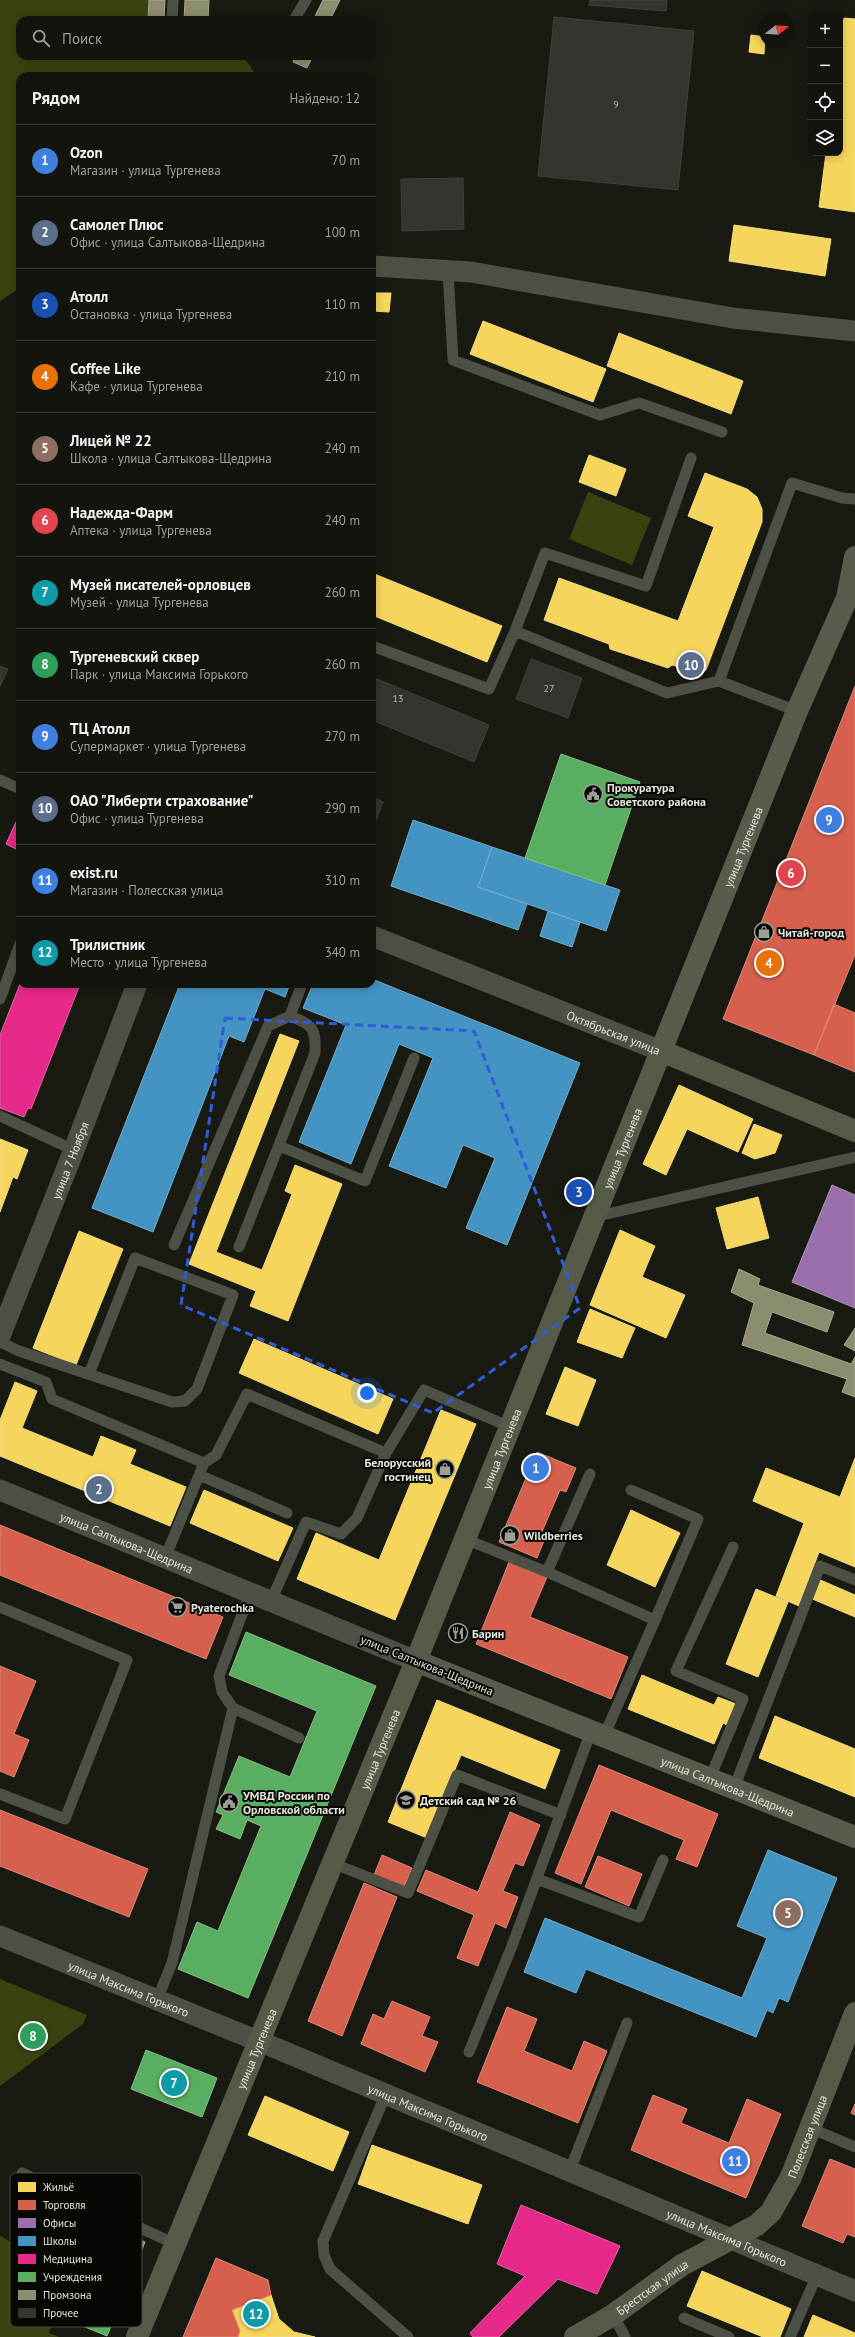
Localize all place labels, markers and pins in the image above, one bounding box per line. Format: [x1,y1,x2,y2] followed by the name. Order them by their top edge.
[678,650,704,680] pin: 10
[607,780,706,809] place label: Прокуратура Советского района
[582,783,604,805] public building icon: Прокуратура Советского района
[816,805,842,835] pin: 9
[778,858,804,888] pin: 6
[753,921,775,943] shop icon: Читай-город
[778,925,844,940] place label: Читай-город
[756,948,782,978] pin: 4
[566,1177,592,1207] pin: 3
[523,1453,549,1483] pin: 1
[364,1455,431,1484] place label: Белорусский гостинец
[434,1458,456,1480] shop icon: Белорусский гостинец
[86,1474,112,1504] pin: 2
[499,1524,521,1546] shop icon: Wildberries
[524,1528,583,1543] place label: Wildberries
[166,1596,188,1618] supermarket icon: Pyaterochka
[191,1600,254,1615] place label: Pyaterochka
[447,1622,469,1644] restaurant icon: Барин
[472,1626,504,1641] place label: Барин
[242,1788,345,1817] place label: УМВД России по Орловской области
[395,1789,417,1811] school or university icon: Детский сад № 26
[218,1791,240,1813] public building icon: УМВД России по Орловской области
[420,1793,516,1808] place label: Детский сад № 26
[775,1898,801,1928] pin: 5
[20,2021,46,2051] pin: 8
[161,2068,187,2098] pin: 7
[722,2146,748,2176] pin: 11
[243,2299,269,2329] pin: 12

